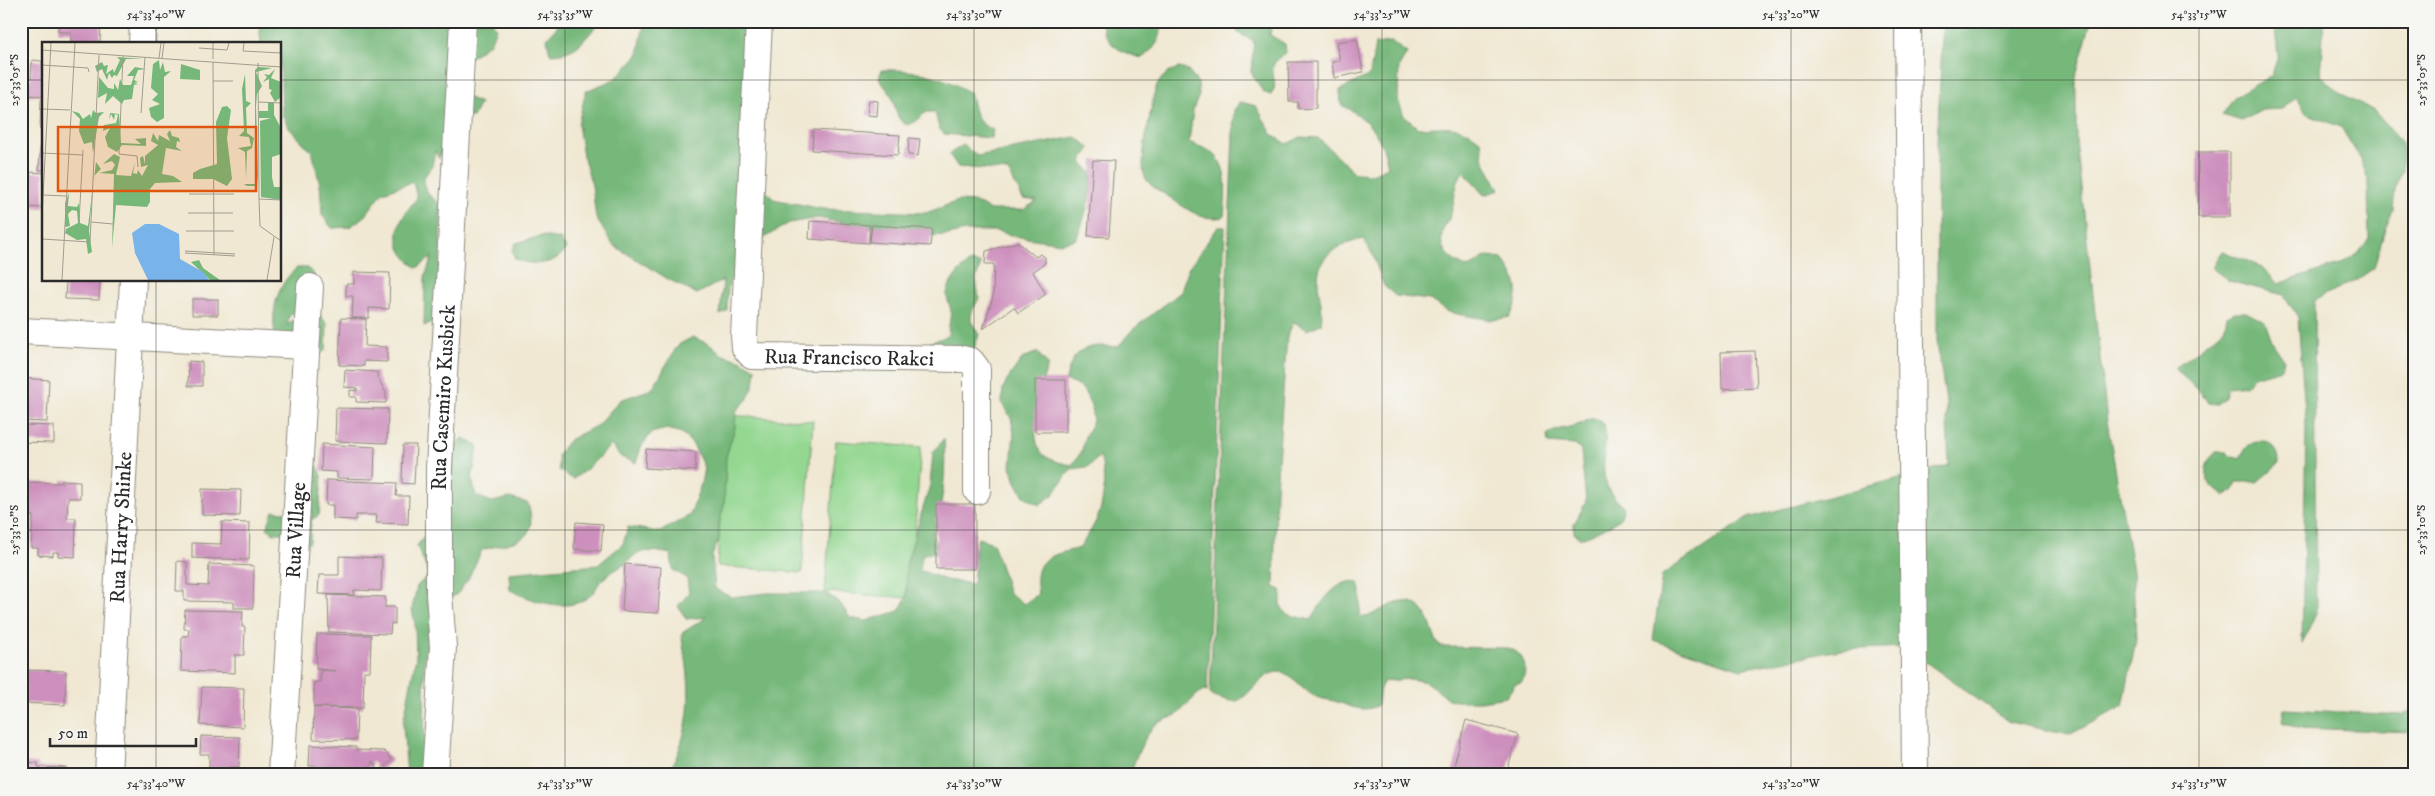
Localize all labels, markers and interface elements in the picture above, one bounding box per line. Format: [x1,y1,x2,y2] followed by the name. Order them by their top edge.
[127,7,186,22] text: 54°33'40"W
[537,7,594,22] text: 54°33'35"W
[946,7,1003,22] text: 54°33'30"W
[1354,7,1411,22] text: 54°33'25"W
[1762,7,1821,22] text: 54°33'20"W
[2171,7,2228,22] text: 54°33'15"W
[42,42,281,281] inset map
[7,54,22,106] text: 25°33'05"S
[2414,54,2429,106] text: 25°33'05"S
[427,303,462,491] street label: Rua Casemiro Kusbick
[764,344,934,373] street label: Rua Francisco Rakci
[105,451,138,604] street label: Rua Harry Shinke
[281,481,312,579] street label: Rua Village
[7,505,22,555] text: 25°33'10"S
[2414,505,2429,555] text: 25°33'10"S
[50,716,196,748] scale bar
[58,724,88,743] text: 50 m
[127,776,186,791] text: 54°33'40"W
[537,776,594,791] text: 54°33'35"W
[946,776,1003,791] text: 54°33'30"W
[1354,776,1411,791] text: 54°33'25"W
[1762,776,1821,791] text: 54°33'20"W
[2171,776,2228,791] text: 54°33'15"W

